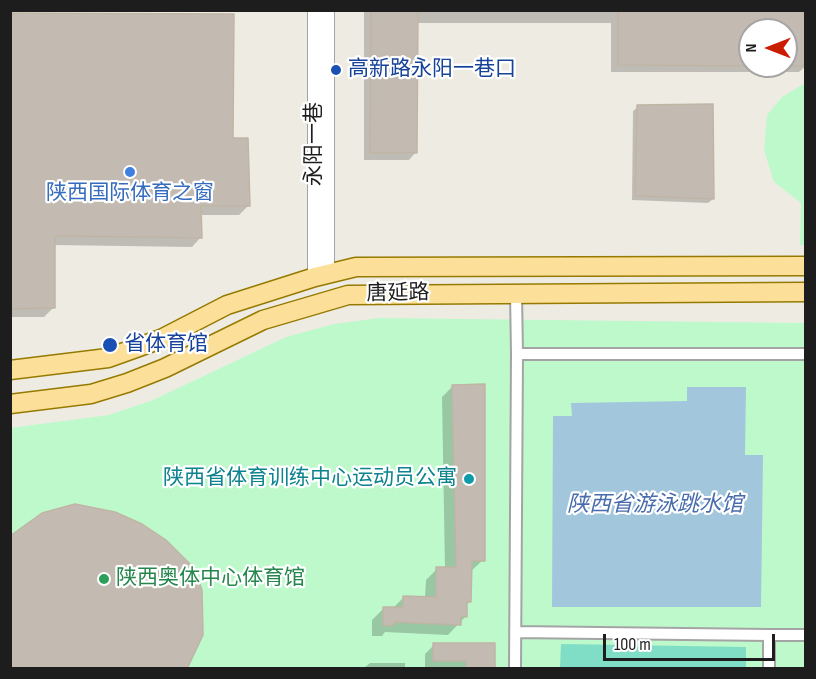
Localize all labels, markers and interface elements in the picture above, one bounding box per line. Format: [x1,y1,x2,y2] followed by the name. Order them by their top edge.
[738,18,798,78] north arrow
[742,44,761,52] text: N
[348,57,516,83] place label: 高新路永阳一巷口
[329,63,343,77] marker: 高新路永阳一巷口
[302,102,328,186] street label: 永阳一巷
[123,165,137,179] marker: 陕西国际体育之窗
[46,181,214,207] place label: 陕西国际体育之窗
[366,281,430,307] street label: 唐延路
[124,332,208,358] place label: 省体育馆
[101,336,119,354] marker: 省体育馆
[163,466,457,492] place label: 陕西省体育训练中心运动员公寓
[462,472,476,486] marker: 陕西省体育训练中心运动员公寓
[567,492,743,518] water label: 陕西省游泳跳水馆
[116,566,305,592] place label: 陕西奥体中心体育馆
[97,572,111,586] marker: 陕西奥体中心体育馆
[606,622,778,660] scale bar
[614,634,651,655] text: 100 m

